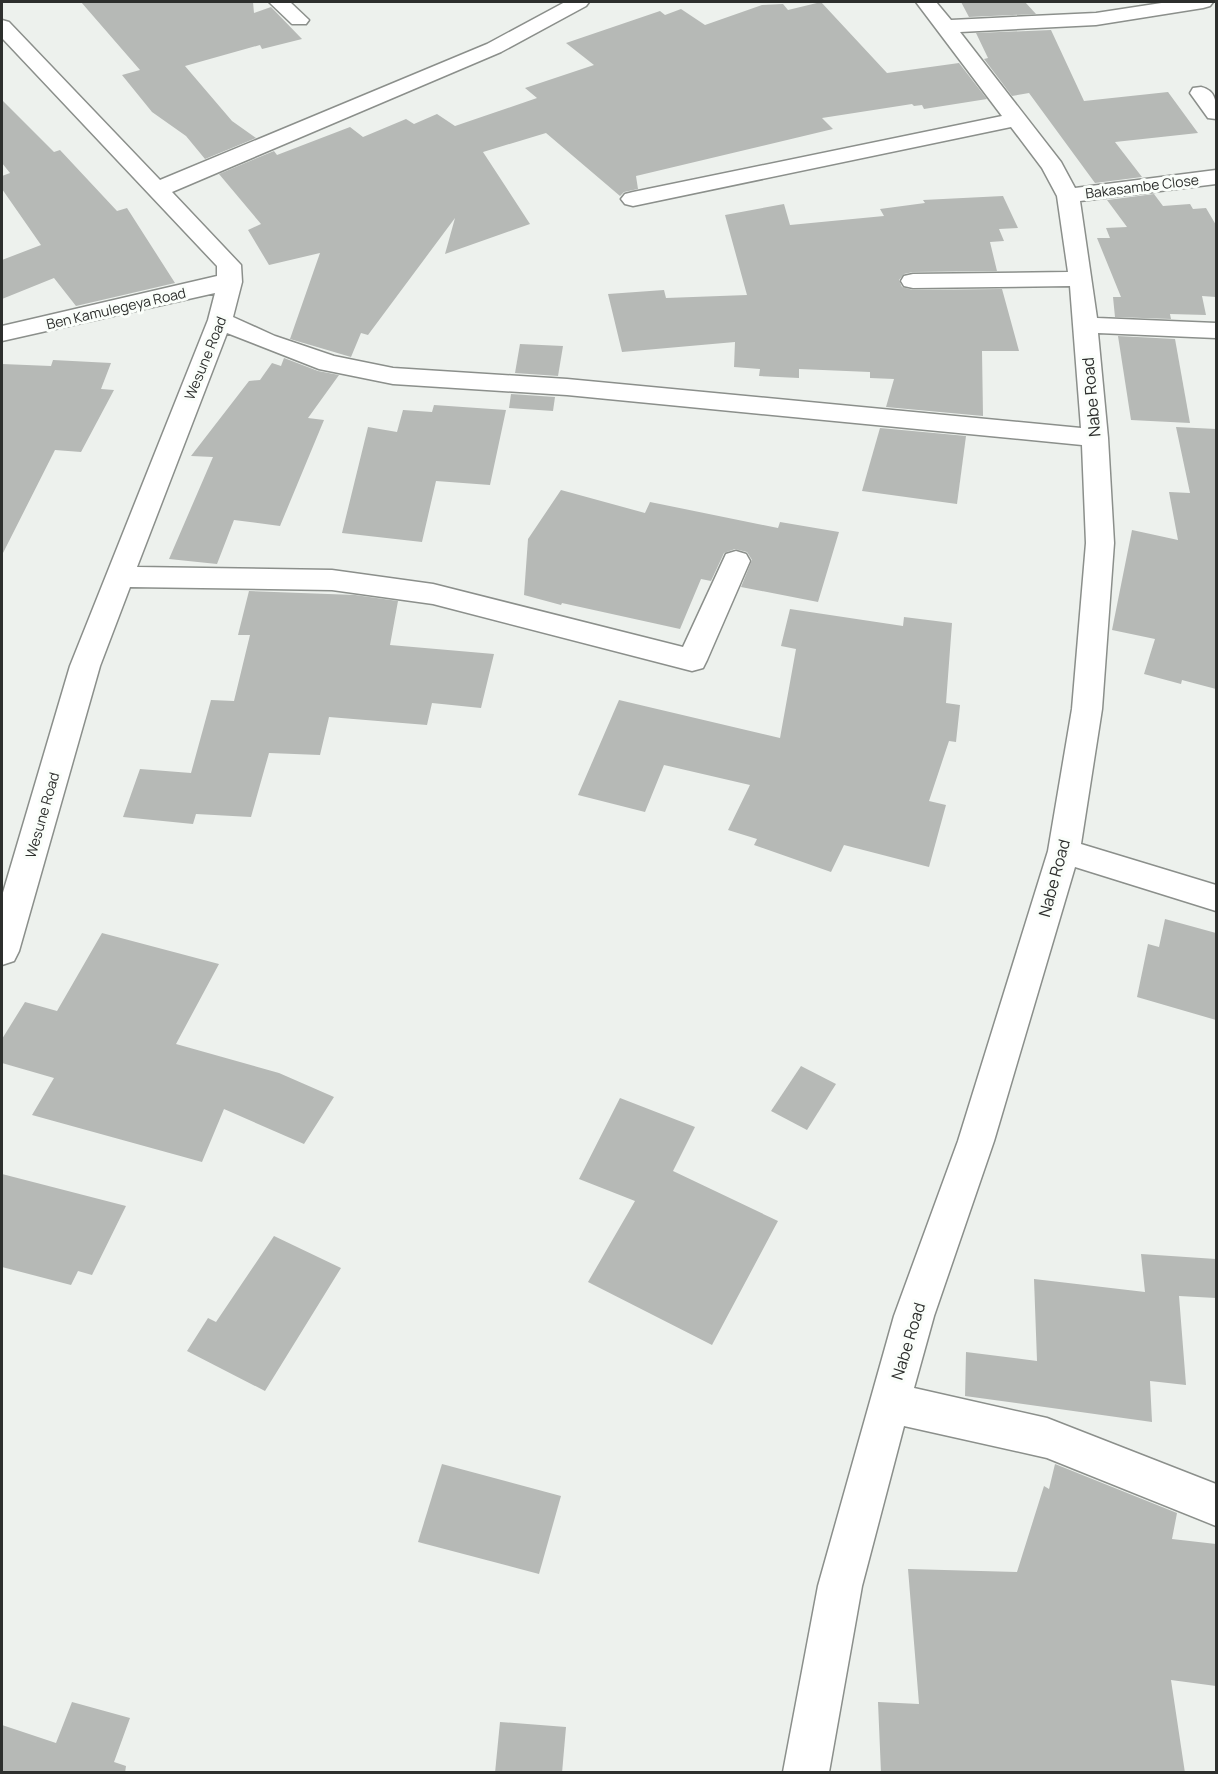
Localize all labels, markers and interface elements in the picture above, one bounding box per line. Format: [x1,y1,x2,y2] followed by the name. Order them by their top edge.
[1084,170,1200,202] street label: Bakasambe Close
[44,283,188,333] street label: Ben Kamulegeya Road
[180,313,230,403] street label: Wesune Road
[1077,356,1105,438] street label: Nabe Road
[21,770,63,860] street label: Wesune Road
[1033,837,1075,919] street label: Nabe Road
[886,1300,930,1382] street label: Nabe Road

